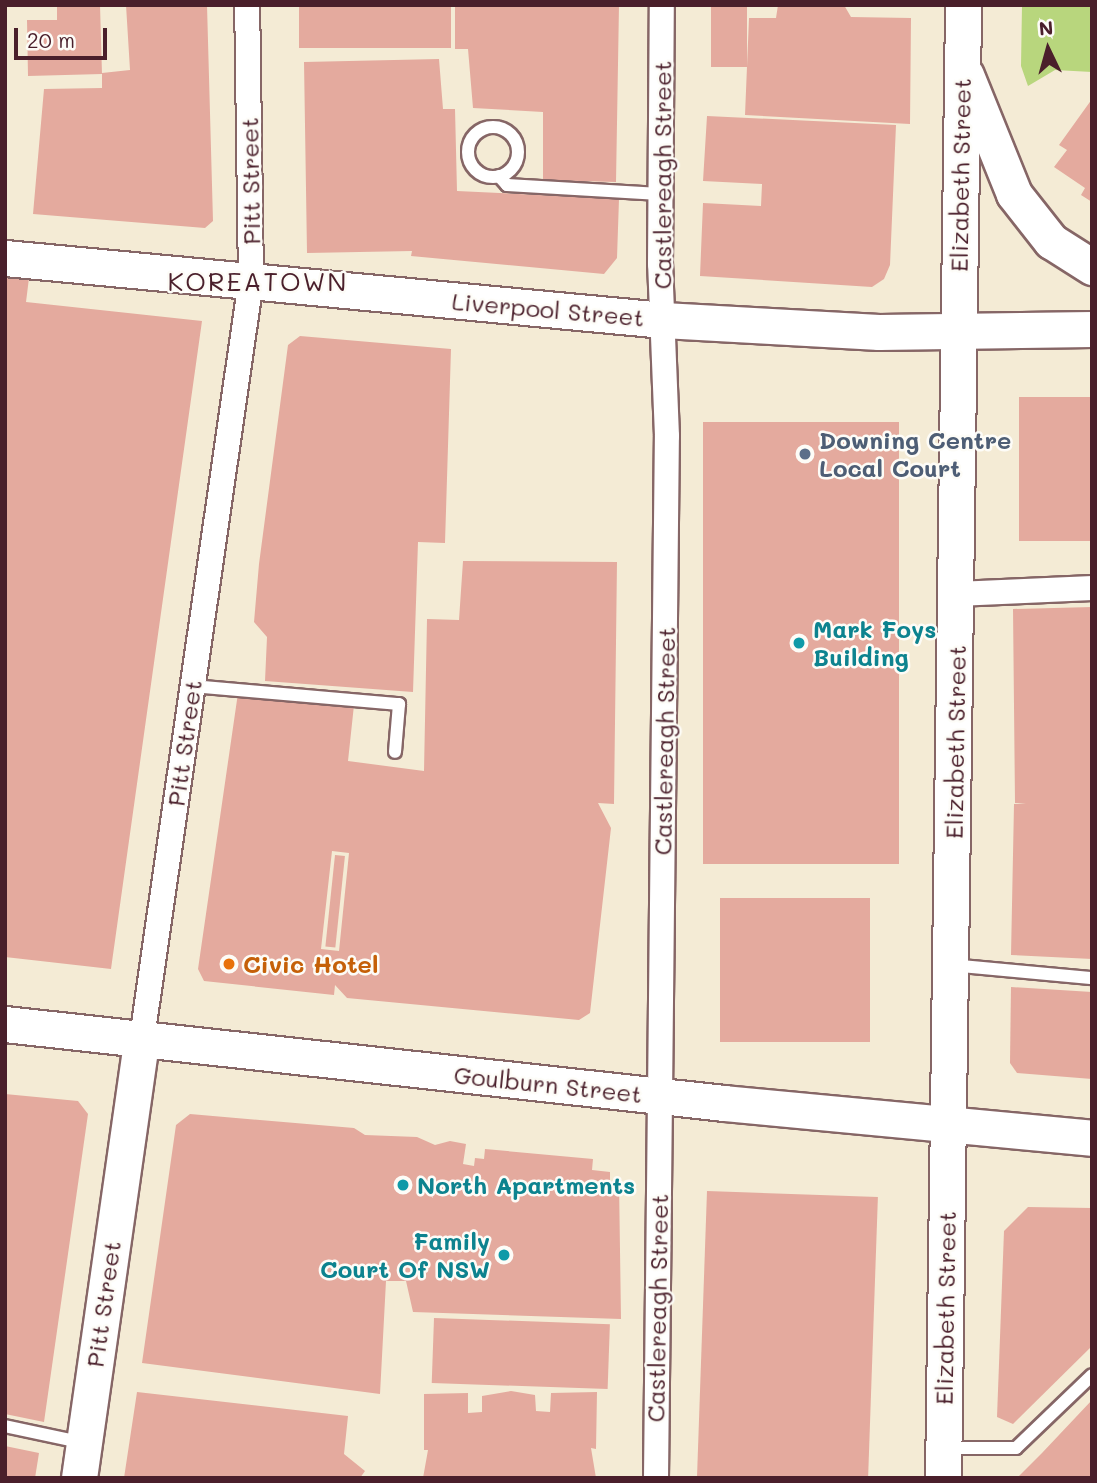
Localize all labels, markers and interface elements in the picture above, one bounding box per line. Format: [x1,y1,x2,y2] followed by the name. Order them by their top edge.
[18,14,110,58] scale bar
[1013,14,1083,84] north arrow
[1038,15,1054,41] text: N
[27,26,75,53] text: 20 m
[648,61,676,289] street label: Castlereagh Street
[944,78,976,272] street label: Elizabeth Street
[234,117,266,245] street label: Pitt Street
[169,266,347,298] district label: KOREATOWN
[451,286,645,332] street label: Liverpool Street
[819,426,1011,482] place label: Downing Centre Local Court
[797,446,813,462] marker: Downing Centre Local Court
[813,615,936,671] place label: Mark Foys Building
[648,626,680,856] street label: Castlereagh Street
[791,635,807,651] marker: Mark Foys Building
[939,645,971,839] street label: Elizabeth Street
[161,678,207,808] street label: Pitt Street
[243,950,378,978] place label: Civic Hotel
[221,956,237,972] marker: Civic Hotel
[453,1060,643,1108] street label: Goulburn Street
[417,1171,635,1199] place label: North Apartments
[395,1177,411,1193] marker: North Apartments
[641,1193,673,1423] street label: Castlereagh Street
[929,1211,961,1405] street label: Elizabeth Street
[320,1227,490,1283] place label: Family Court Of NSW
[80,1239,126,1369] street label: Pitt Street
[496,1247,512,1263] marker: Family Court Of NSW

